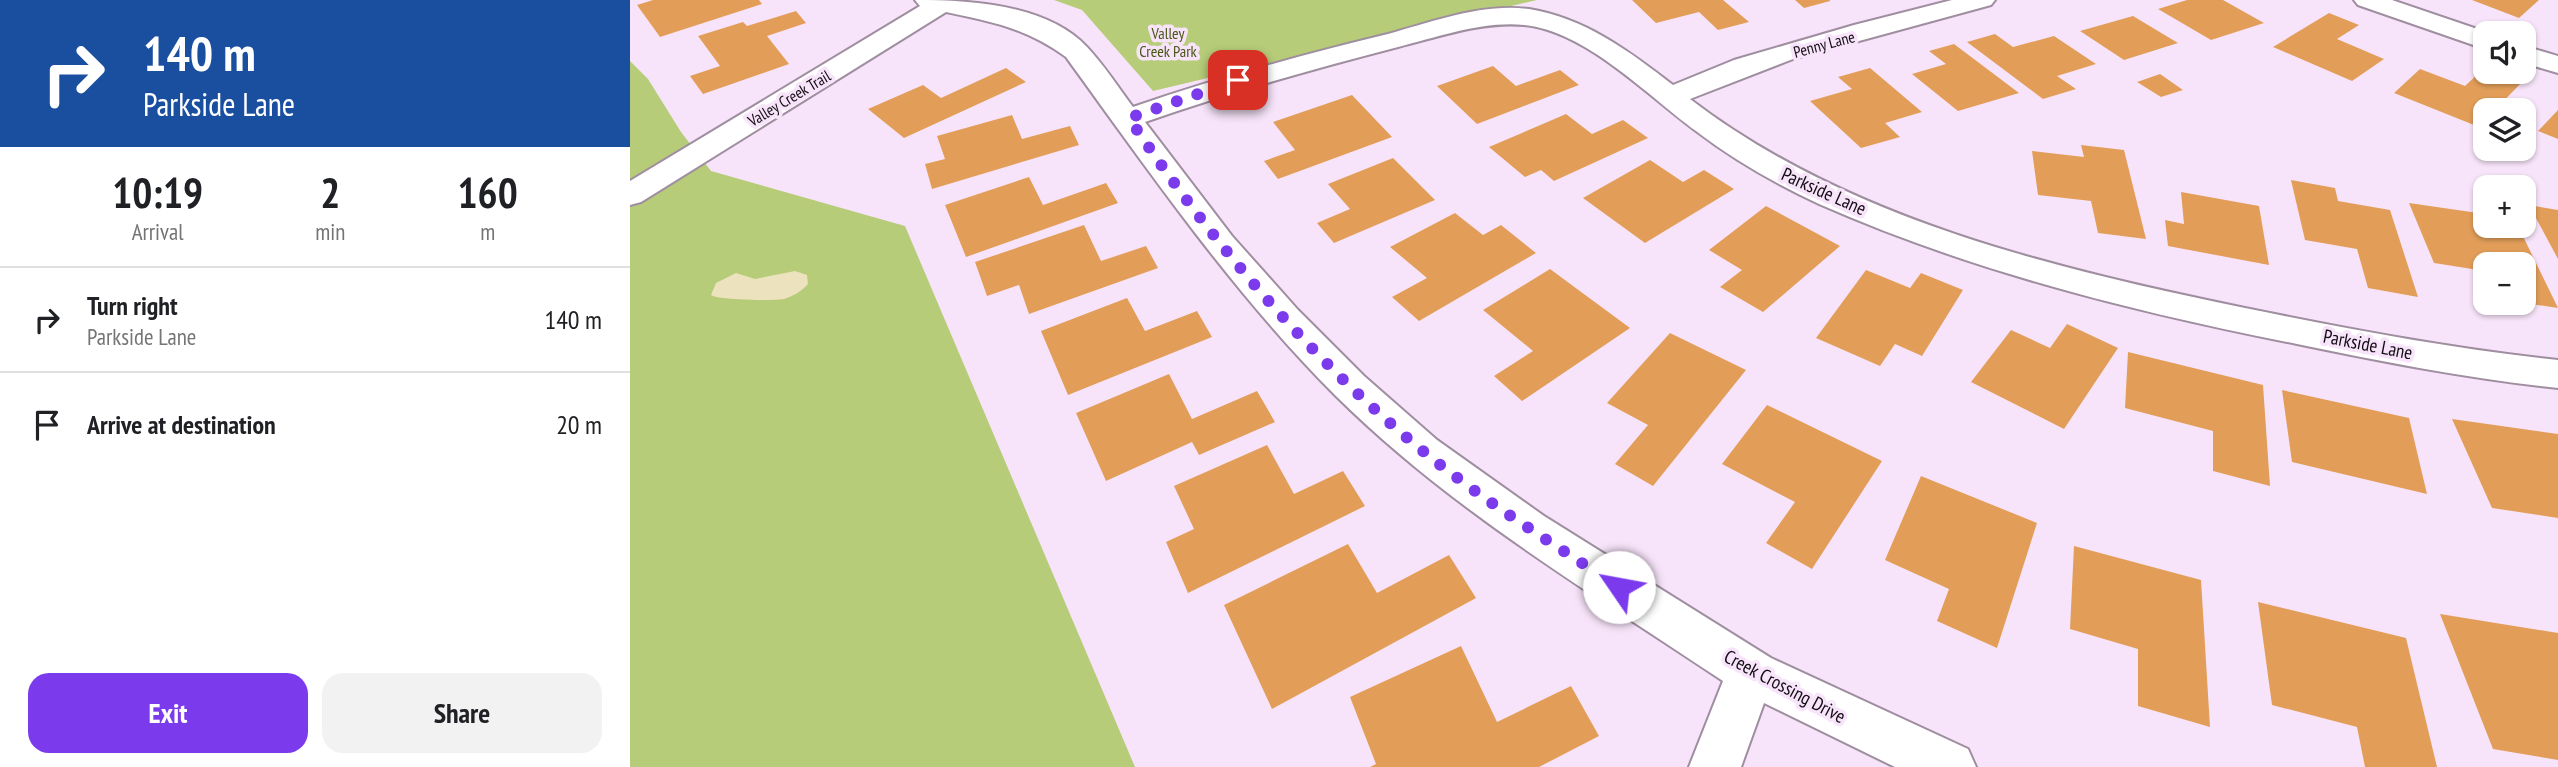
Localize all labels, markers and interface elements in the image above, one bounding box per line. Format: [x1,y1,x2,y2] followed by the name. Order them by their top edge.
[143,21,256,85] text: 140 m
[2473,21,2536,315] map controls
[2473,21,2536,84] button: sound
[1139,23,1198,61] park label: Valley Creek Park
[1791,26,1857,62] street label: Penny Lane
[28,28,119,119] icon: right
[1208,50,1268,110] pin
[1219,61,1257,99] icon: arrive
[743,65,834,131] street label: Valley Creek Trail
[143,83,295,125] text: Parkside Lane
[2473,98,2536,161] button: layers
[1778,162,1870,220] street label: Parkside Lane
[112,165,203,220] text: 10:19
[320,165,340,220] text: 2
[458,165,518,220] text: 160
[2473,175,2536,238] button: +
[132,217,184,246] text: Arrival
[315,217,345,246] text: min
[480,217,495,246] text: m
[2473,252,2536,315] button: −
[87,289,178,322] text: Turn right
[28,301,66,339] icon: right
[544,303,602,336] text: 140 m
[87,322,196,351] text: Parkside Lane
[2321,324,2415,364] street label: Parkside Lane
[28,406,66,444] icon: arrive
[87,408,276,441] text: Arrive at destination
[556,408,602,441] text: 20 m
[1582,550,1656,624] position arrow
[1720,644,1850,728] street label: Creek Crossing Drive
[28,673,308,753] button: Exit
[322,673,602,753] button: Share

